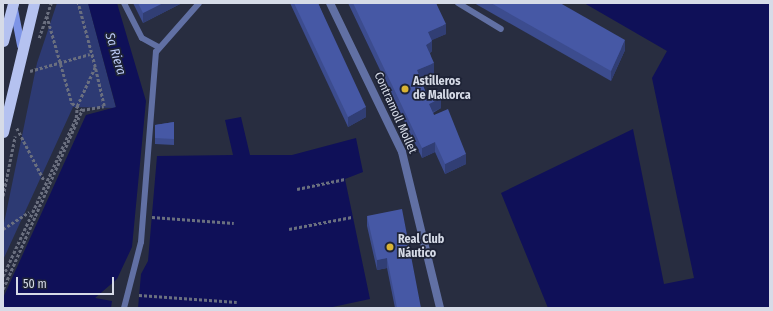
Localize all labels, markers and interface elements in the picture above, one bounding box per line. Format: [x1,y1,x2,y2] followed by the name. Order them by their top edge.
[101,31,129,77] water label: Sa Riera
[371,70,419,156] street label: Contramoll Mollet
[413,75,471,103] place label: Astilleros de Mallorca
[400,84,410,94] marker: Astilleros de Mallorca
[398,233,444,261] place label: Real Club Náutico
[385,242,395,252] marker: Real Club Náutico
[18,269,116,295] scale bar
[23,277,47,291] text: 50 m

